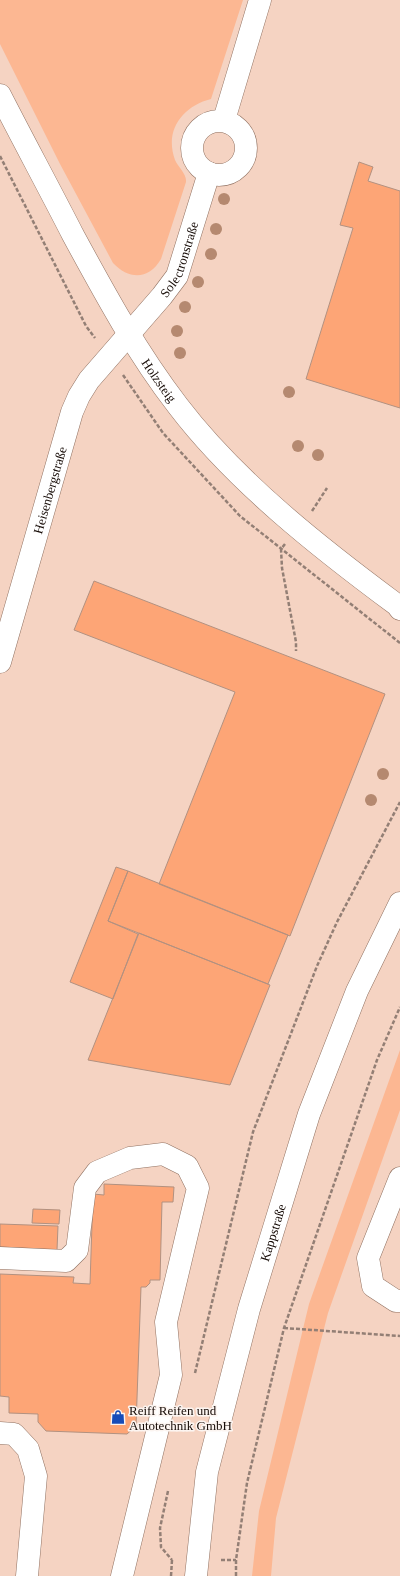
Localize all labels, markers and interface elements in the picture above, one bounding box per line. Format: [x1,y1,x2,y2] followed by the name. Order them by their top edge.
[157,220,202,300] street label: Solectronstraße
[139,356,180,406] street label: Holzsteig
[30,445,70,536] street label: Heisenbergstraße
[257,1202,289,1263] street label: Kappstraße
[129,1403,232,1433] place label: Reiff Reifen und Autotechnik GmbH
[110,1409,126,1425] shop icon: Reiff Reifen und Autotechnik GmbH

